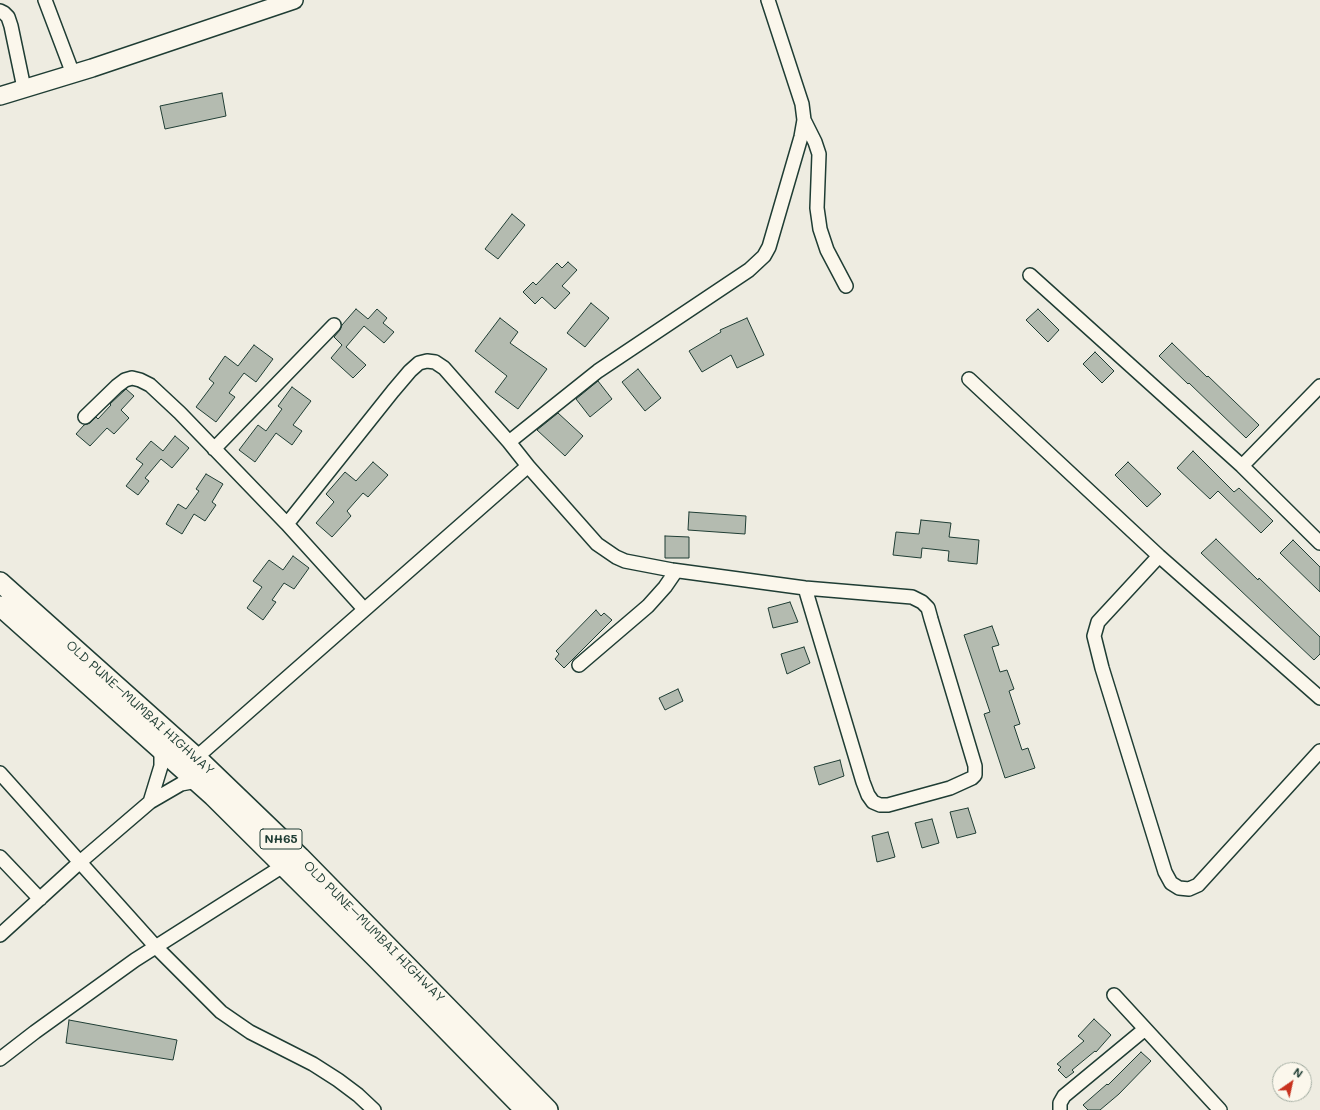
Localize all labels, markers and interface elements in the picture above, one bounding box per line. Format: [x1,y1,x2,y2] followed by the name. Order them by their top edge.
[63,637,217,779] street label: OLD PUNE–MUMBAI HIGHWAY
[260,829,302,849] road number: NH65
[300,858,448,1006] street label: OLD PUNE–MUMBAI HIGHWAY
[1272,1062,1312,1102] north arrow
[1291,1064,1306,1081] text: N

